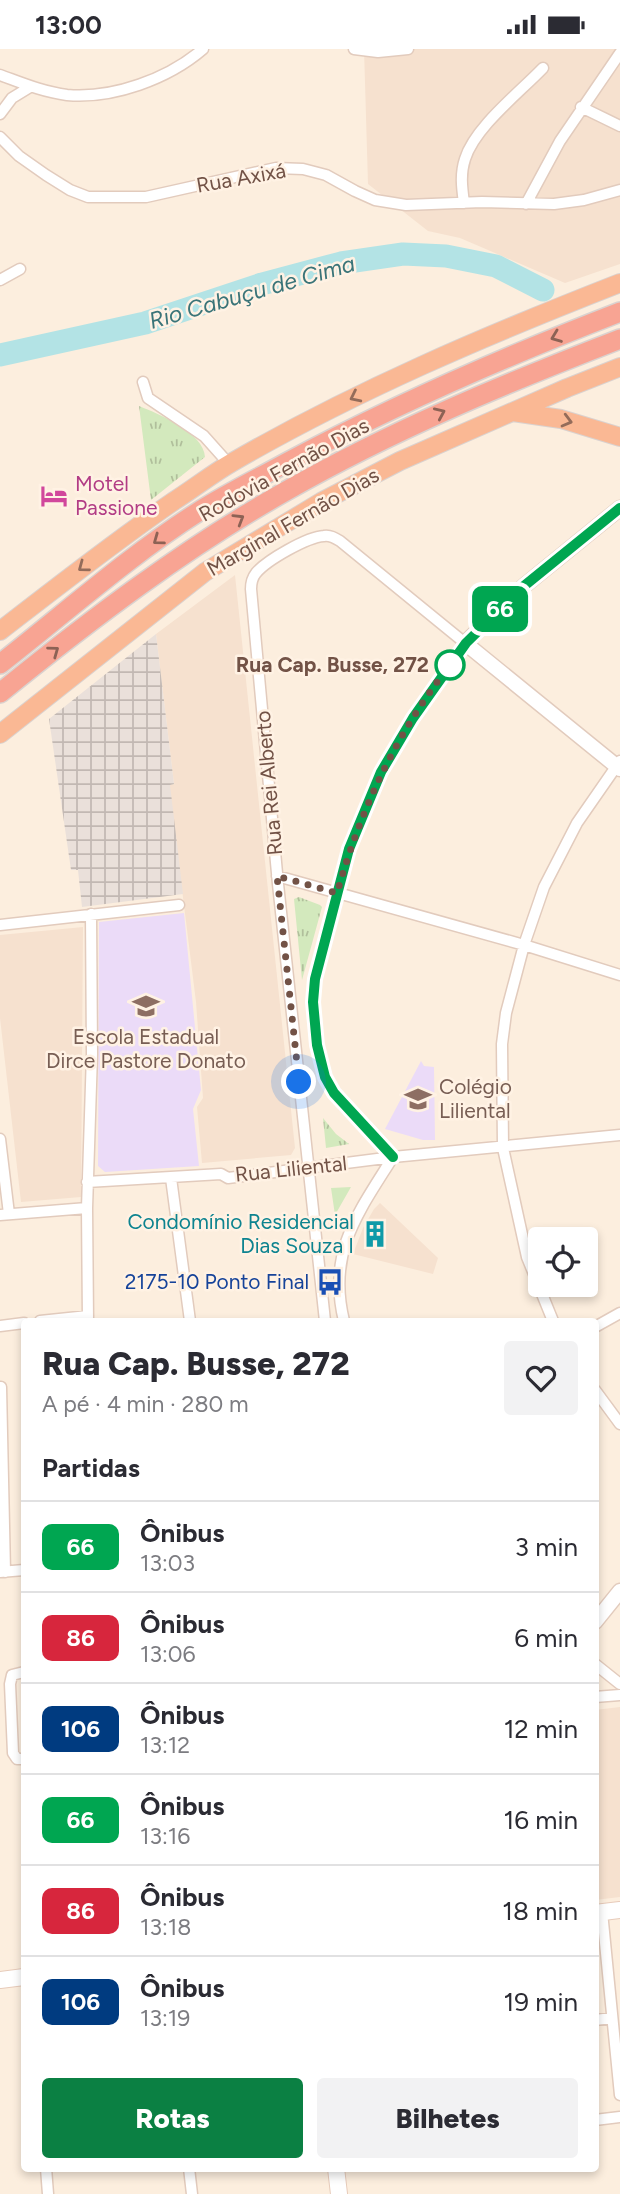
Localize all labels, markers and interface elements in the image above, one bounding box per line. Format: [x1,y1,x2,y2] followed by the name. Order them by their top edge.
[35,9,102,41] text: 13:00
[194,157,288,198] street label: Rua Axixá
[146,249,358,335] water label: Rio Cabuçu de Cima
[551,328,563,342] one-way arrow
[350,388,362,402] one-way arrow
[433,407,445,421] one-way arrow
[194,412,373,527] street label: Rodovia Fernão Dias
[561,412,573,427] one-way arrow
[202,462,383,581] street label: Marginal Fernão Dias
[75,471,157,520] place label: Motel Passione
[39,481,69,511] hotel icon: Motel Passione
[232,515,245,528] one-way arrow
[153,531,166,544] one-way arrow
[78,559,90,572] one-way arrow
[468,586,532,632] line badge: 66
[486,594,514,623] text: 66
[46,646,58,659] one-way arrow
[435,650,465,680] marker: Rua Cap. Busse, 272
[236,652,429,677] place label: Rua Cap. Busse, 272
[250,710,287,856] street label: Rua Rei Alberto
[131,991,161,1021] school or university icon: Escola Estadual Dirce Pastore Donato
[46,1024,246,1073] place label: Escola Estadual Dirce Pastore Donato
[281,1064,316,1099] your location
[439,1074,512,1123] place label: Colégio Liliental
[403,1084,433,1114] school or university icon: Colégio Liliental
[234,1150,348,1187] street label: Rua Liliental
[127,1209,354,1258] place label: Condomínio Residencial Dias Souza I
[360,1219,390,1249] building icon: Condomínio Residencial Dias Souza I
[528,1227,598,1297] map controls
[528,1227,598,1297] button: locate
[315,1267,345,1297] bus stop icon: 2175-10 Ponto Final
[125,1269,309,1294] place label: 2175-10 Ponto Final
[504,1341,578,1415] button: heart
[42,1344,350,1383] text: Rua Cap. Busse, 272
[42,1390,249,1418] text: A pé · 4 min · 280 m
[42,1452,140,1484] text: Partidas
[140,1517,224,1549] text: Ônibus
[515,1531,578,1563] text: 3 min
[67,1532,94,1561] text: 66
[140,1549,195,1577] text: 13:03
[140,1608,224,1640] text: Ônibus
[514,1622,578,1654] text: 6 min
[66,1623,95,1652] text: 86
[140,1640,196,1668] text: 13:06
[140,1699,224,1731] text: Ônibus
[504,1713,578,1745] text: 12 min
[61,1714,100,1743] text: 106
[140,1731,190,1759] text: 13:12
[140,1790,224,1822] text: Ônibus
[503,1804,578,1836] text: 16 min
[67,1805,94,1834] text: 66
[140,1822,190,1850] text: 13:16
[140,1881,224,1913] text: Ônibus
[502,1895,578,1927] text: 18 min
[66,1896,95,1925] text: 86
[140,1913,191,1941] text: 13:18
[140,1972,224,2004] text: Ônibus
[503,1986,578,2018] text: 19 min
[61,1987,100,2016] text: 106
[140,2004,190,2032] text: 13:19
[42,2078,303,2158] button: Rotas
[317,2078,578,2158] button: Bilhetes

